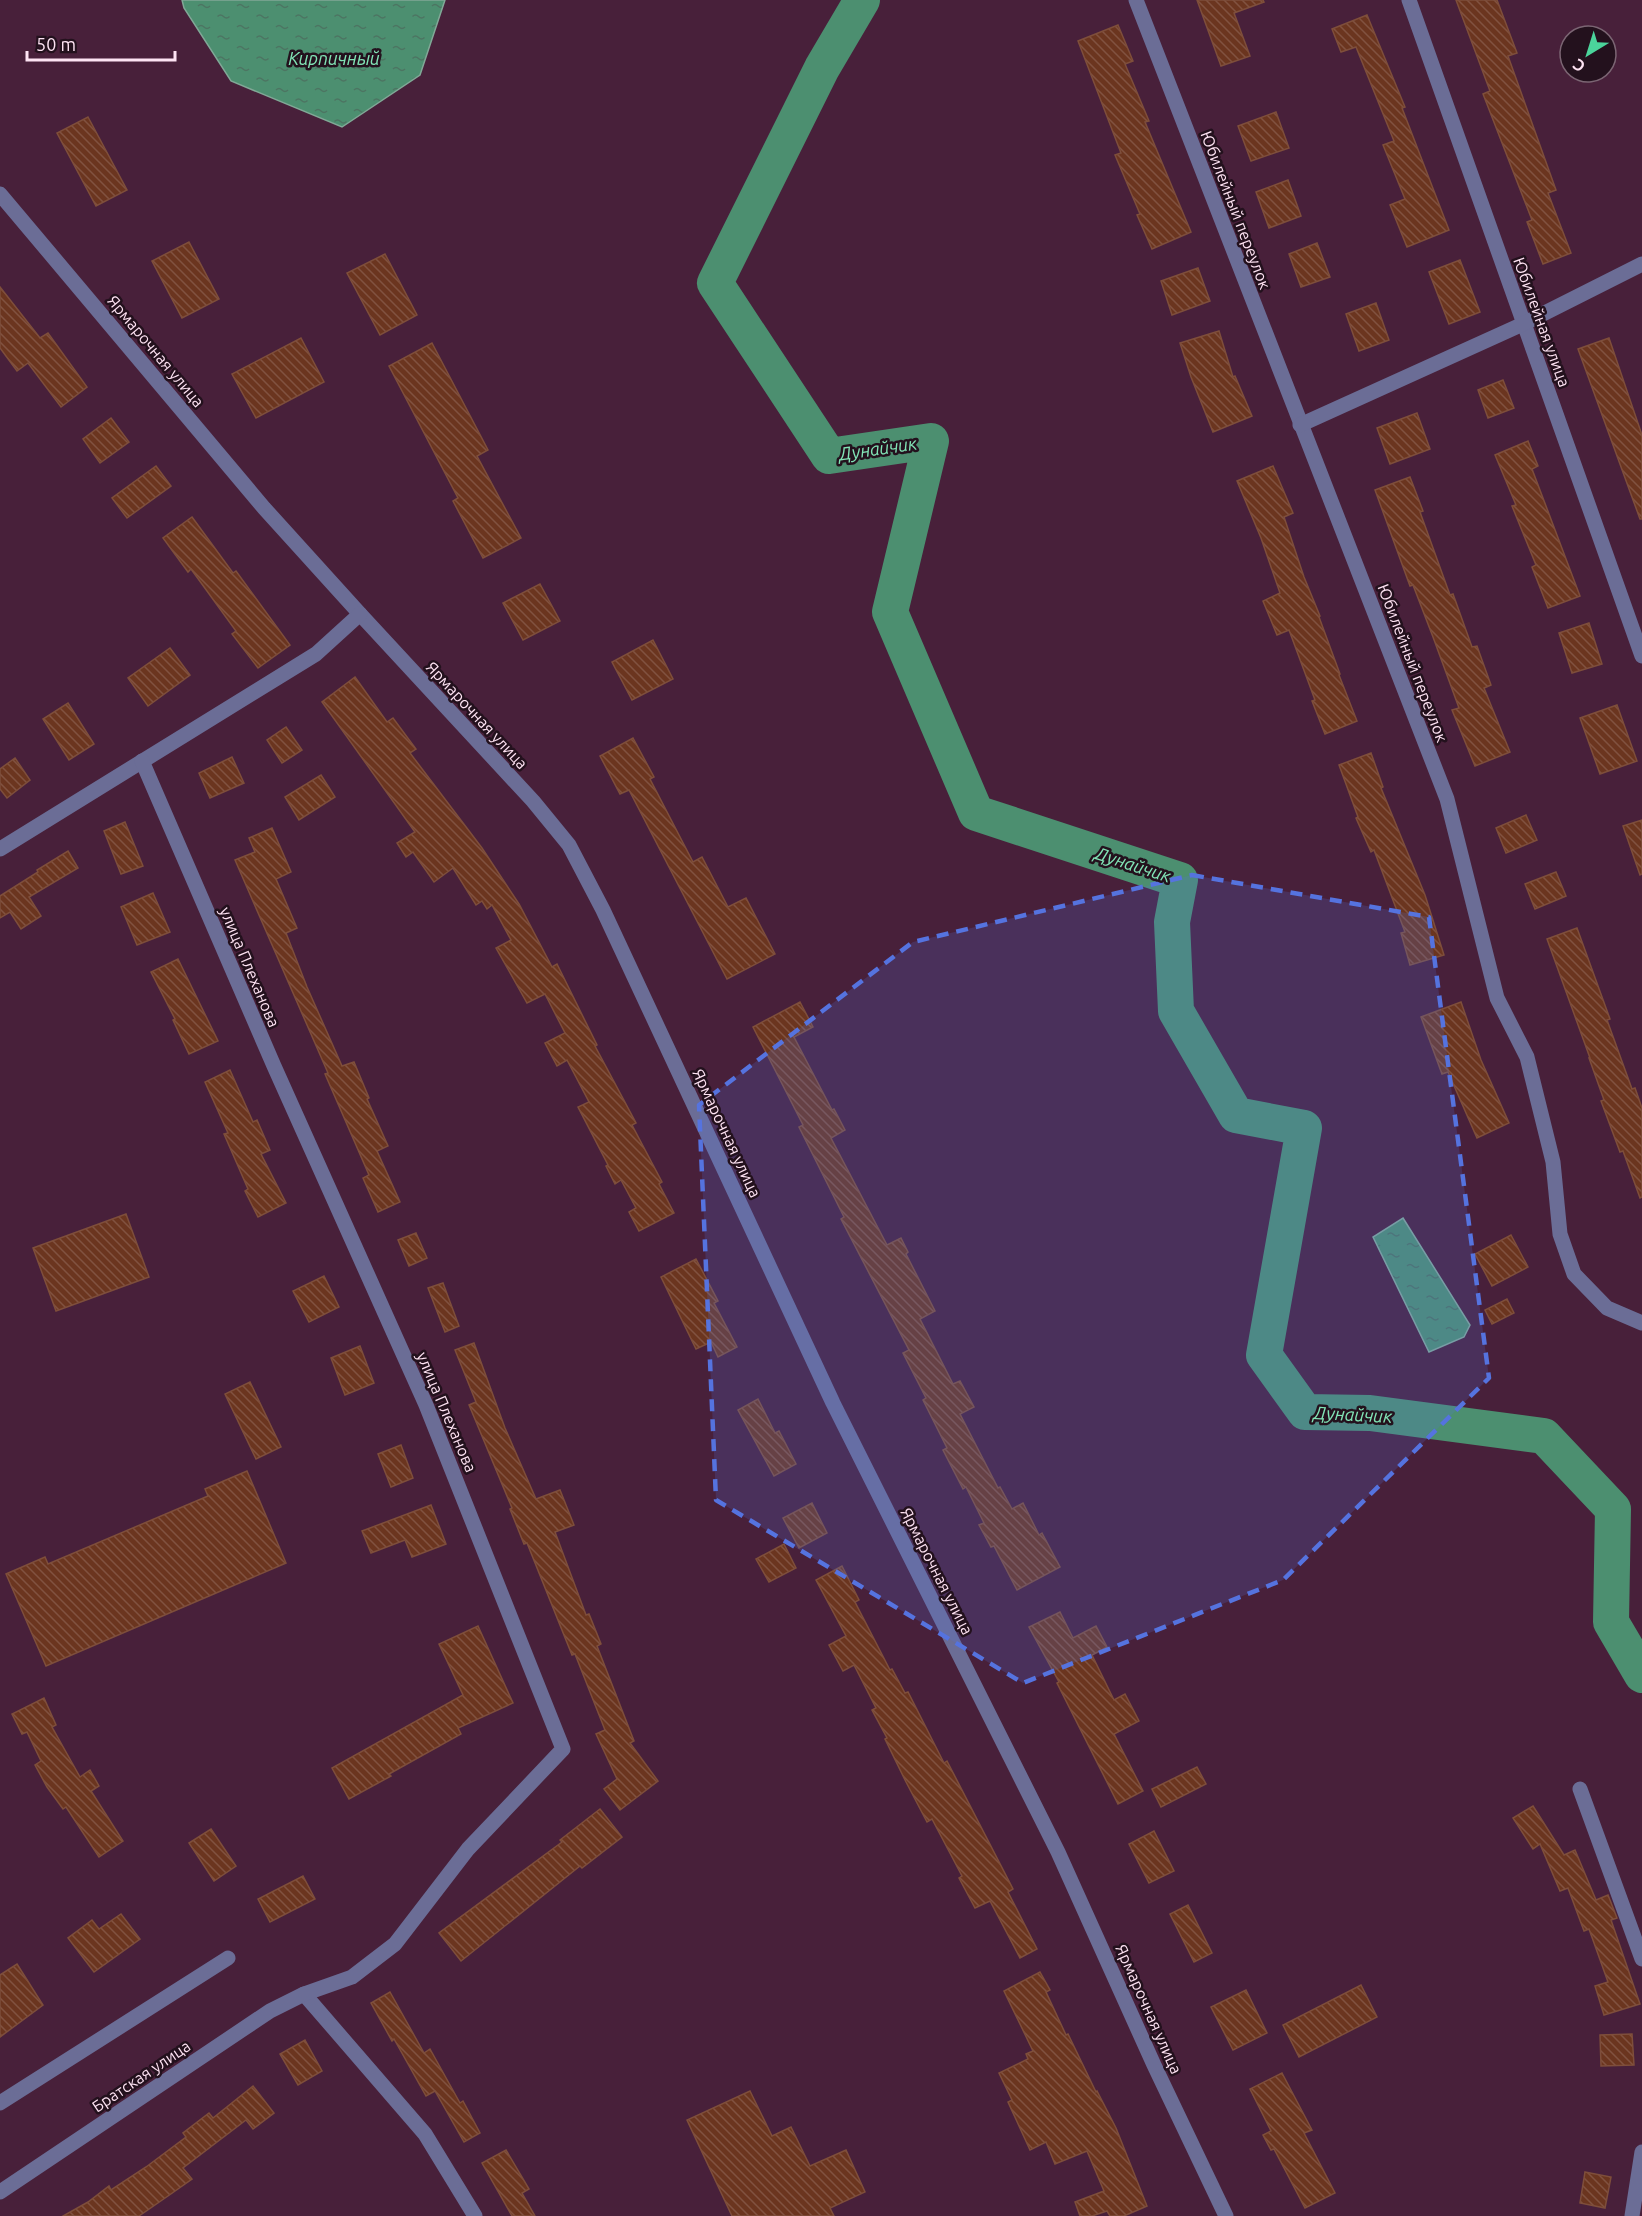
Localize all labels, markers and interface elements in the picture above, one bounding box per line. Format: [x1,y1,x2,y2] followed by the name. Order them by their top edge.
[27,24,176,62] scale bar
[1558,24,1618,84] north arrow
[36,34,76,54] text: 50 m
[288,48,380,68] water label: Кирпичный
[1569,56,1588,76] text: С
[1198,128,1274,292] street label: Юбилейный переулок
[1510,255,1574,389] street label: Юбилейная улица
[104,292,208,410] street label: Ярмарочная улица
[835,433,919,464] water label: Дунайчик
[1375,581,1451,745] street label: Юбилейный переулок
[423,658,531,772] street label: Ярмарочная улица
[1091,842,1174,886] water label: Дунайчик
[217,904,283,1030] street label: улица Плеханова
[689,1066,765,1200] street label: Ярмарочная улица
[414,1349,480,1475] street label: улица Плеханова
[1311,1402,1394,1426] water label: Дунайчик
[897,1505,977,1637] street label: Ярмарочная улица
[1112,1941,1186,2077] street label: Ярмарочная улица
[89,2037,193,2115] street label: Братская улица

